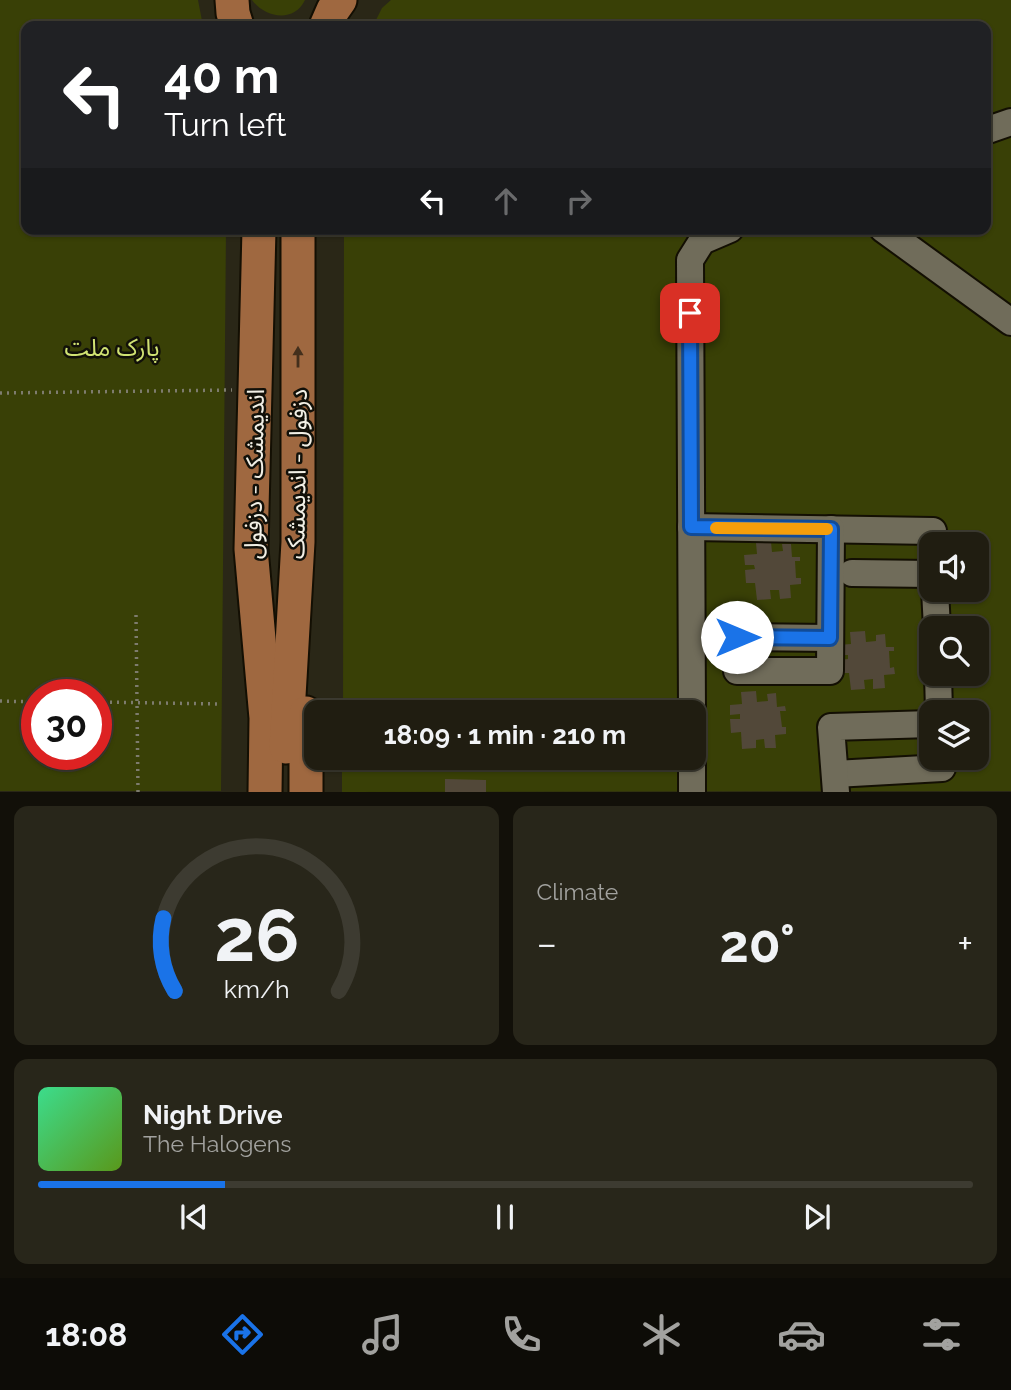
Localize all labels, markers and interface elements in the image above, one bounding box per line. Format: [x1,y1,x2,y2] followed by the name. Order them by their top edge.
[164,47,279,104] text: 40 m
[49,49,140,140] icon: left
[164,106,286,143] text: Turn left
[414,182,452,220] icon: left
[487,182,525,220] icon: ahead
[560,182,598,220] icon: right
[660,283,720,343] pin
[671,294,709,332] icon: arrive
[64,333,160,363] park label: پارک ملت
[292,346,304,368] one-way arrow
[238,389,270,559] street label: اندیمشک - دزفول
[281,389,313,559] street label: دزفول - اندیمشک
[919,532,989,770] map controls
[919,532,989,602] button: sound
[700,600,774,674] position arrow
[919,616,989,686] button: search
[21,679,112,770] speed limit sign: 30
[919,700,989,770] button: layers
[384,720,626,750] text: 18:09 · 1 min · 210 m
[537,878,618,905] text: Climate
[214,894,299,979] text: 26
[719,913,795,974] text: 20°
[537,921,557,966] text: −
[957,921,973,966] text: +
[223,974,289,1004] text: km/h
[143,1100,282,1130] text: Night Drive
[143,1130,291,1157] text: The Halogens
[175,1198,213,1236] icon: previous
[486,1198,524,1236] icon: pause
[798,1198,836,1236] icon: next
[218,1310,267,1359] icon: directions
[358,1310,407,1359] icon: music
[497,1310,546,1359] icon: phone
[637,1310,686,1359] icon: climate
[777,1310,826,1359] icon: car
[917,1310,966,1359] icon: filters
[45,1316,127,1353] text: 18:08

